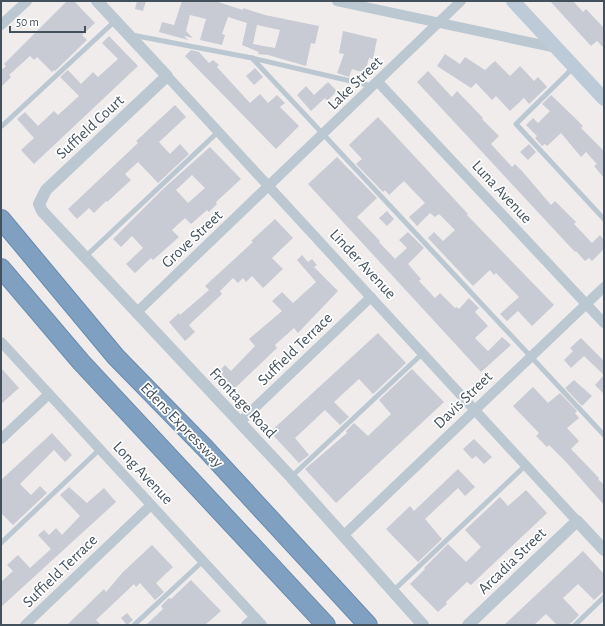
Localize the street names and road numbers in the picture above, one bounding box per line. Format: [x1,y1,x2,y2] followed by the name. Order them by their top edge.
[325,53,385,113] street label: Lake Street
[53,92,127,162] street label: Suffield Court
[469,157,535,227] street label: Luna Avenue
[159,207,225,271] street label: Grove Street
[327,226,399,302] street label: Linder Avenue
[255,310,335,388] street label: Suffield Terrace
[207,365,279,441] street label: Frontage Road
[431,368,495,432] street label: Davis Street
[137,379,227,471] street label: Edens Expressway
[110,438,176,508] street label: Long Avenue
[475,525,549,597] street label: Arcadia Street
[20,532,100,610] street label: Suffield Terrace

